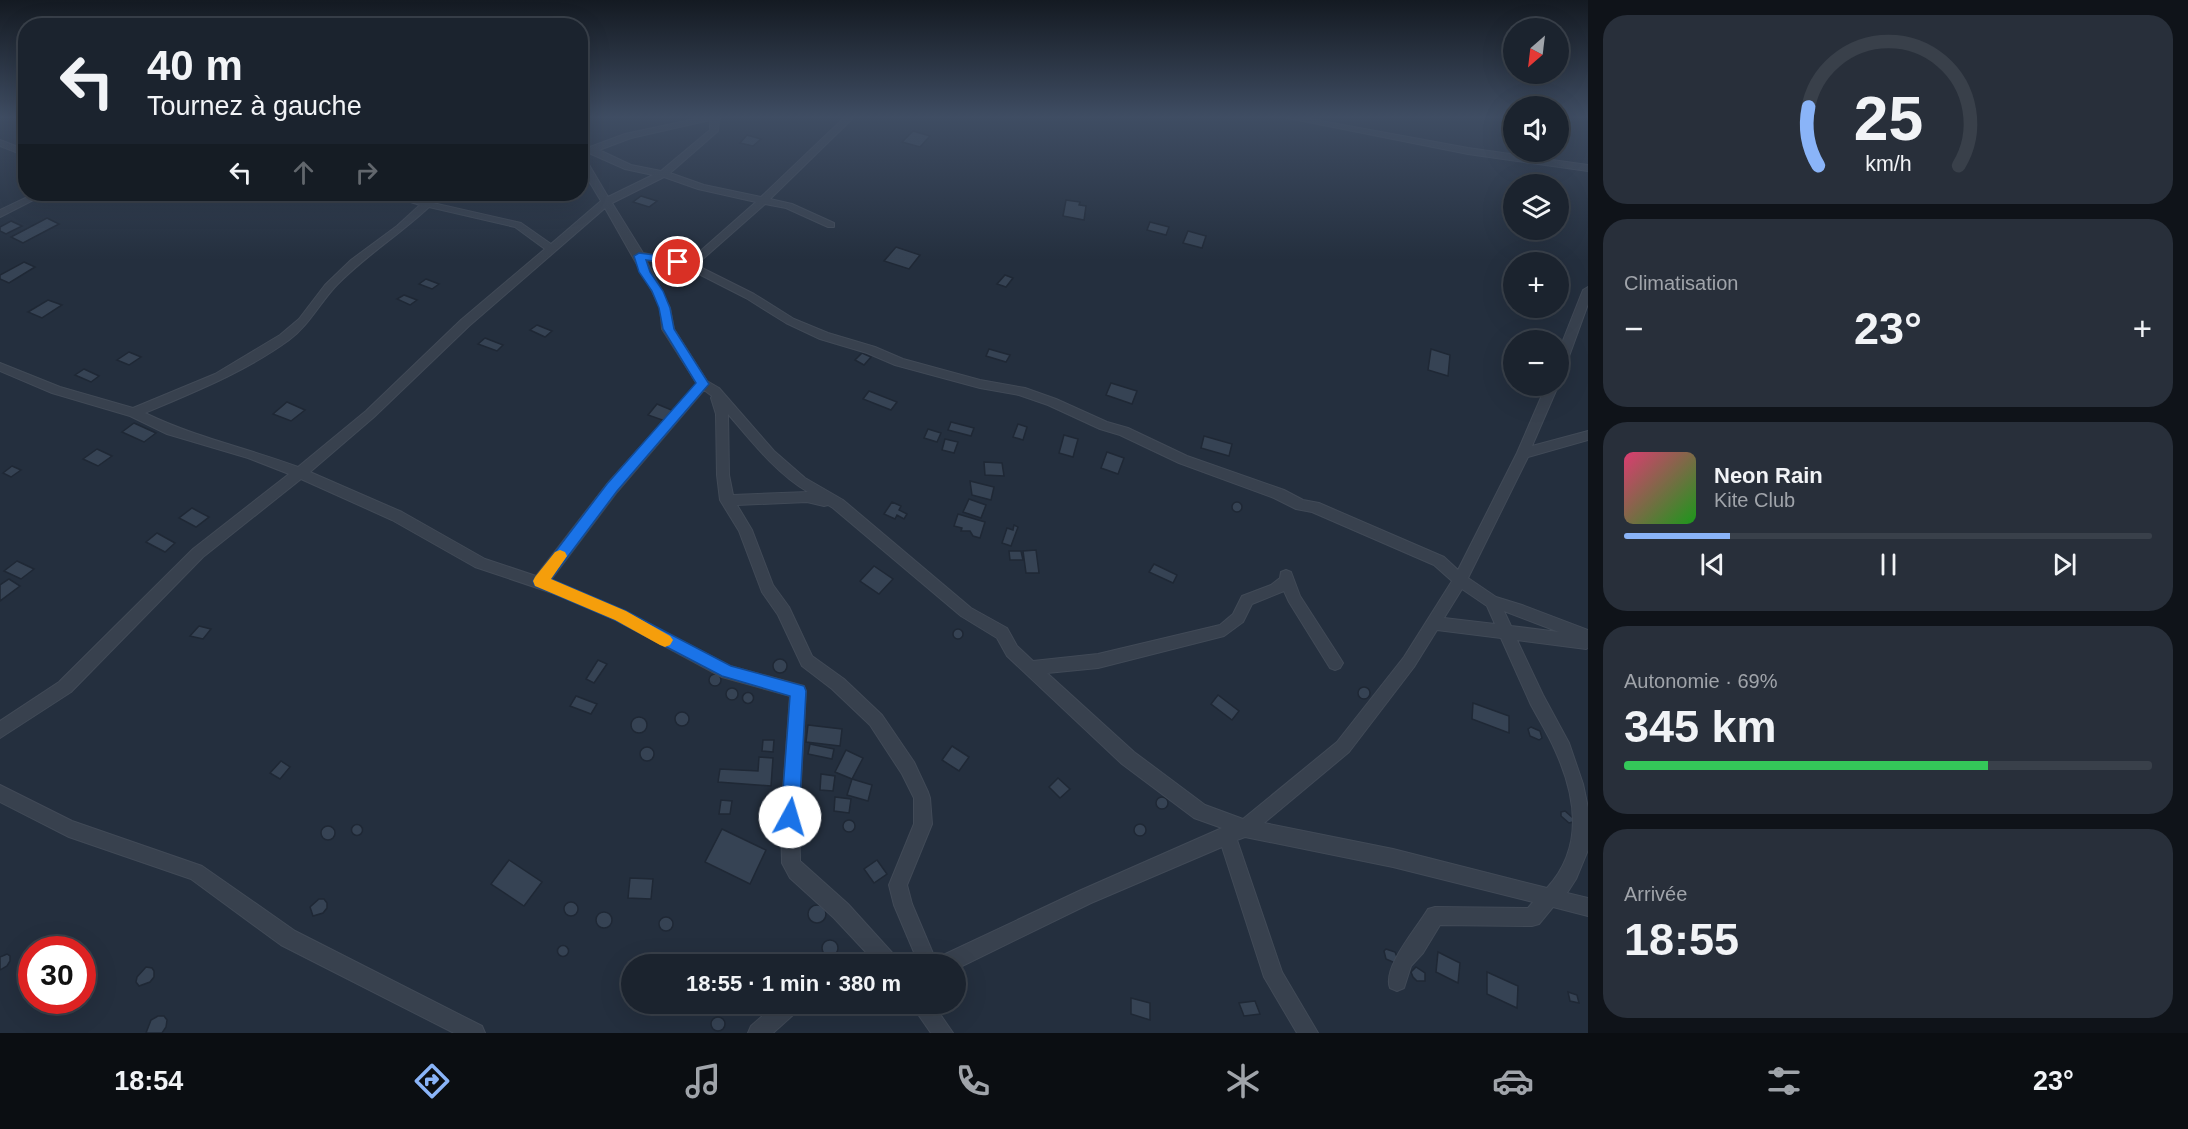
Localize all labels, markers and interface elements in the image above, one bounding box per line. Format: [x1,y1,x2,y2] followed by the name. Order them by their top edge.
[1503,18,1569,84] north arrow
[1503,18,1569,396] map controls
[48,42,126,120] icon: left
[147,42,243,89] text: 40 m
[1853,84,1923,153] text: 25
[147,91,362,121] text: Tournez à gauche
[1503,96,1569,162] button: sound
[1865,153,1911,177] text: km/h
[224,156,257,189] icon: left
[287,156,320,189] icon: ahead
[350,156,383,189] icon: right
[1503,174,1569,240] button: layers
[652,236,703,287] pin
[661,245,694,278] icon: arrive
[1503,252,1569,318] button: +
[1624,272,1738,294] text: Climatisation
[1854,303,1922,354] text: 23°
[1624,310,1643,347] text: −
[2133,310,2152,347] text: +
[1503,330,1569,396] button: −
[1714,463,1823,488] text: Neon Rain
[1714,489,1795,511] text: Kite Club
[1696,548,1729,581] icon: previous
[1872,548,1905,581] icon: pause
[2048,548,2081,581] icon: next
[1624,670,1777,692] text: Autonomie · 69%
[1624,701,1777,752] text: 345 km
[758,785,822,849] position arrow
[1624,883,1687,905] text: Arrivée
[1624,914,1739,965] text: 18:55
[18,936,96,1014] speed limit sign: 30
[686,971,901,996] text: 18:55 · 1 min · 380 m
[411,1060,453,1102] icon: directions
[682,1060,724,1102] icon: music
[952,1060,994,1102] icon: phone
[1222,1060,1264,1102] icon: climate
[1492,1060,1534,1102] icon: car
[1763,1060,1805,1102] icon: filters
[114,1066,183,1096] text: 18:54
[2033,1066,2074,1096] text: 23°

